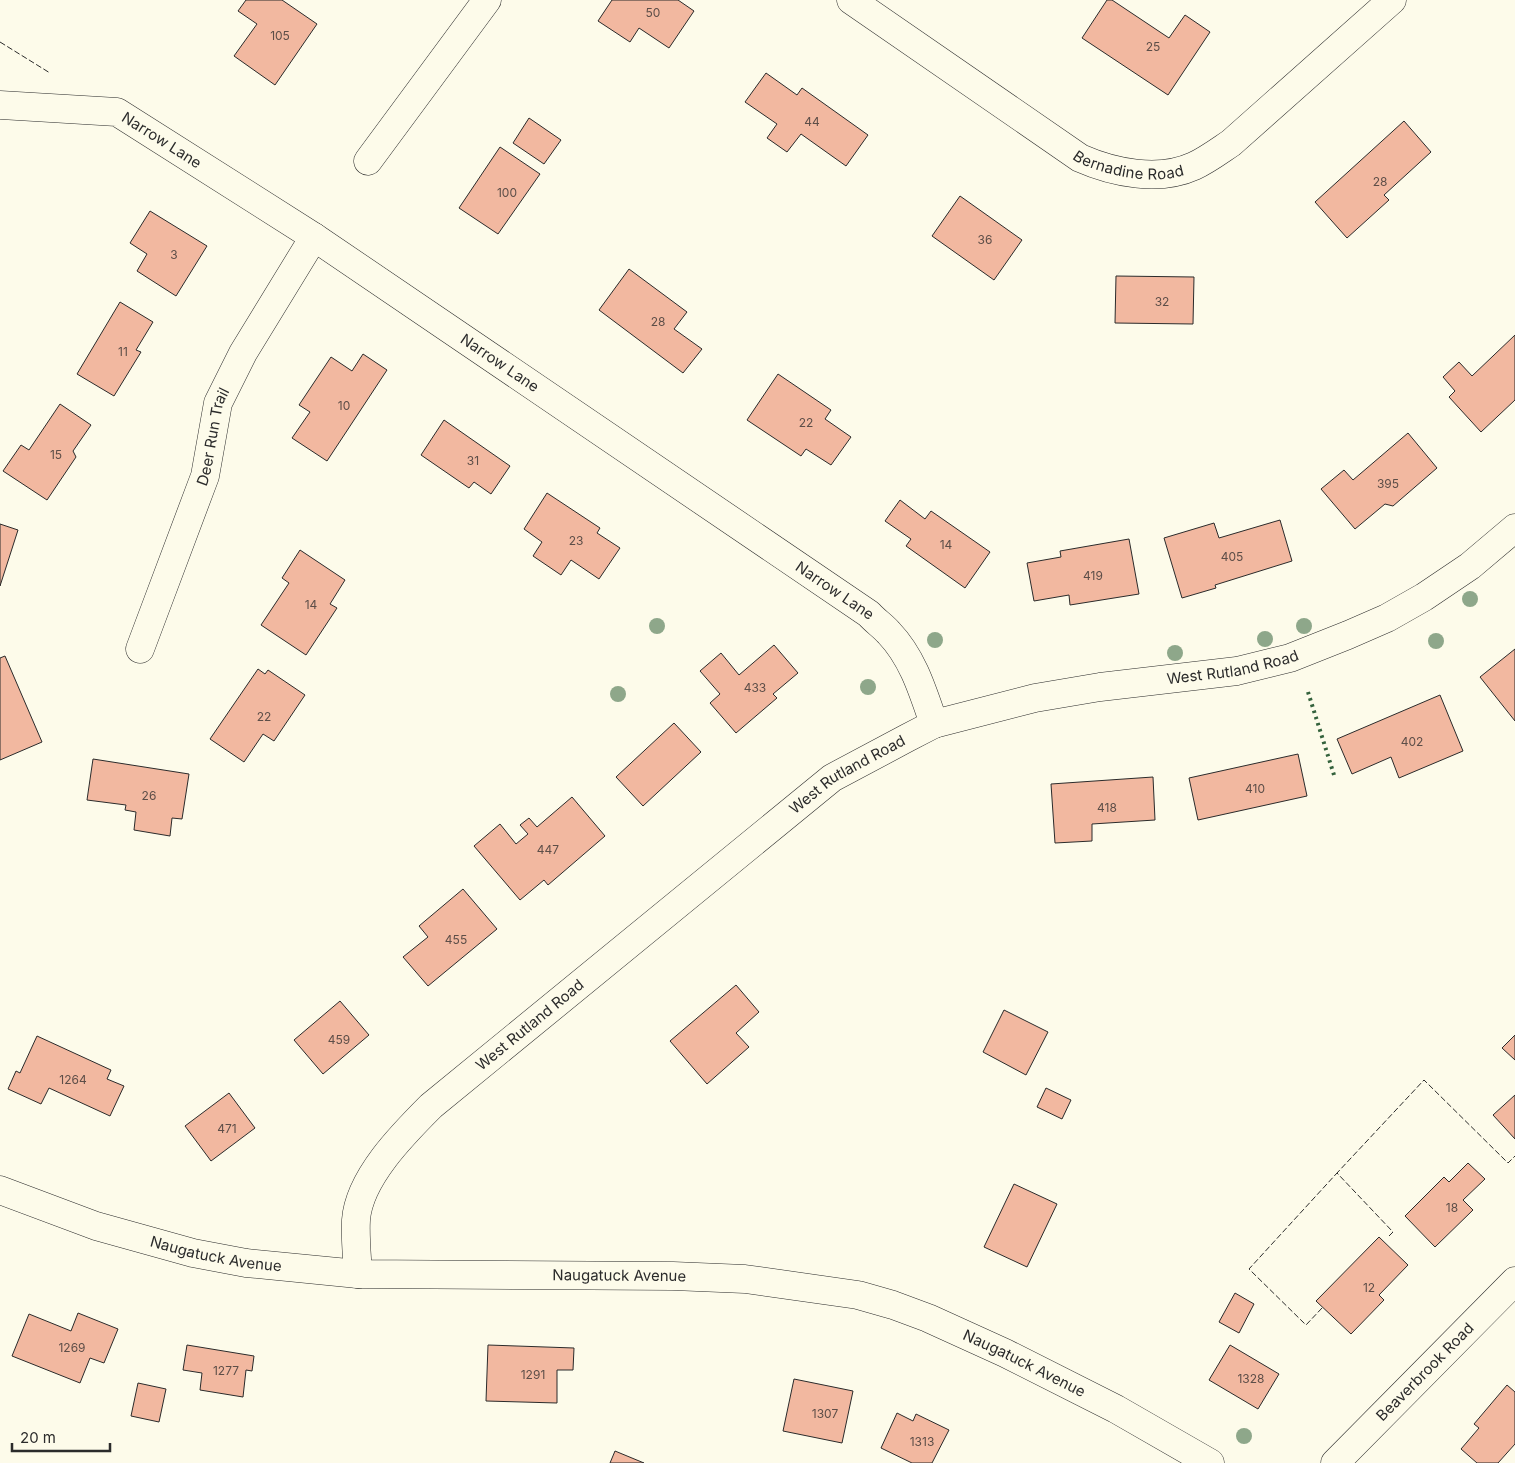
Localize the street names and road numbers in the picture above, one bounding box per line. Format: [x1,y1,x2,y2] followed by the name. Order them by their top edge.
[118,108,205,172] street label: Narrow Lane
[1070,146,1186,183] street label: Bernadine Road
[457,329,543,396] street label: Narrow Lane
[192,384,233,488] street label: Deer Run Trail
[792,557,878,624] street label: Narrow Lane
[1166,646,1301,688] street label: West Rutland Road
[785,731,908,818] street label: West Rutland Road
[472,975,587,1074] street label: West Rutland Road
[148,1232,283,1275] street label: Naugatuck Avenue
[552,1265,687,1286] street label: Naugatuck Avenue
[1372,1318,1477,1425] street label: Beaverbrook Road
[960,1325,1089,1401] street label: Naugatuck Avenue

